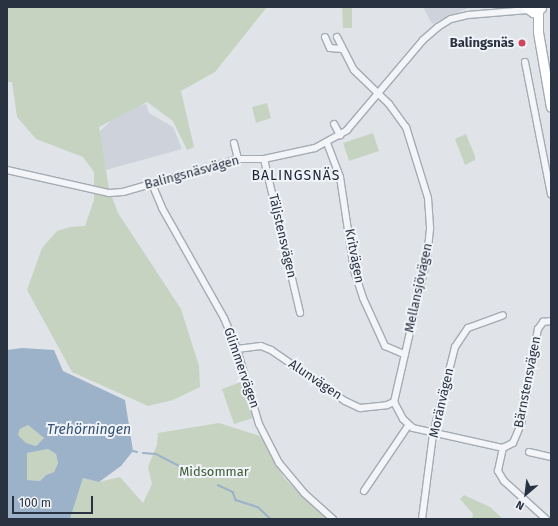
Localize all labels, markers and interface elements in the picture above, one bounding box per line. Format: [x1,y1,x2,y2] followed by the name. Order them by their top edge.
[450,35,514,51] place label: Balingsnäs
[517,38,527,48] marker: Balingsnäs
[143,153,241,193] street label: Balingsnäsvägen
[252,168,340,184] district label: BALINGSNÄS
[265,192,299,280] street label: Täljstensvägen
[341,227,367,285] street label: Kritvägen
[402,242,436,334] street label: Mellansjövägen
[220,326,262,410] street label: Glimmervägen
[511,335,545,429] street label: Bärnstensvägen
[285,357,345,403] street label: Alunvägen
[426,367,458,439] street label: Moränvägen
[47,422,131,438] water label: Trehörningen
[179,464,249,480] park label: Midsommar
[506,474,546,514] north arrow
[14,488,95,514] scale bar
[19,496,51,510] text: 100 m
[514,498,526,512] text: N

